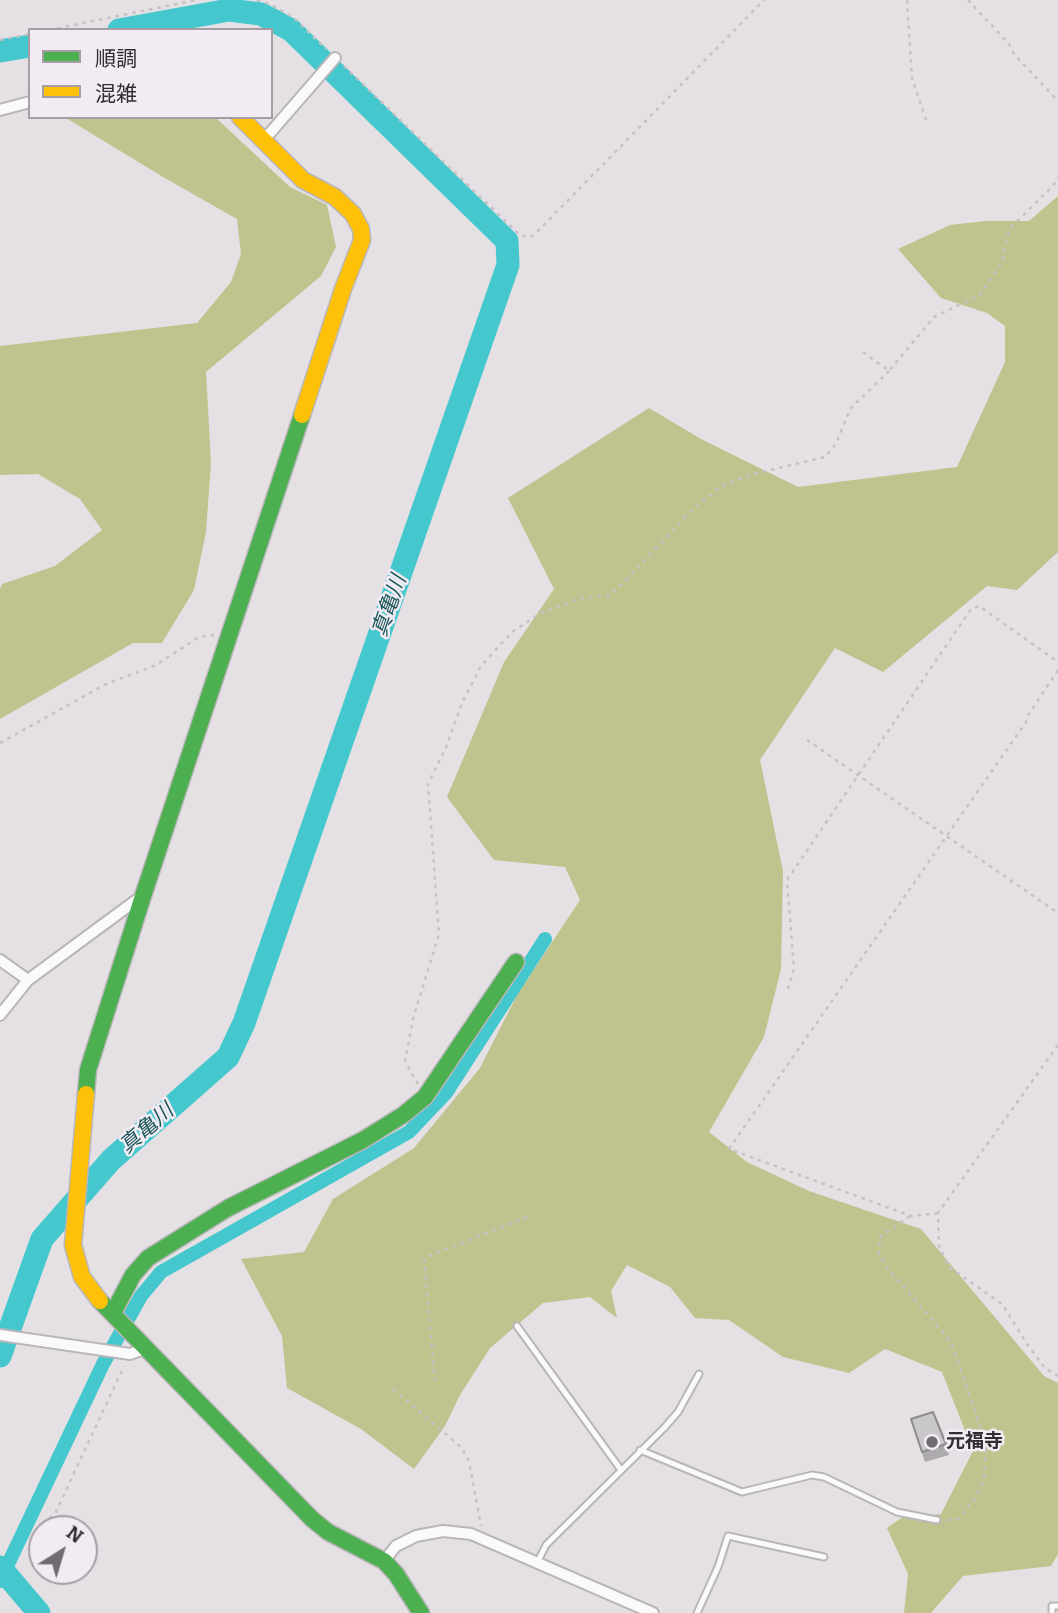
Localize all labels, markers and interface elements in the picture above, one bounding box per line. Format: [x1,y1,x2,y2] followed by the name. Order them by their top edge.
[28,28,273,119] legend
[95,46,137,72] text: 順調
[95,81,137,107] text: 混雑
[368,572,412,640] water label: 真亀川
[115,1099,179,1159] water label: 真亀川
[946,1431,1003,1453] place label: 元福寺
[924,1434,940,1450] marker: 元福寺
[28,1515,98,1585] north arrow
[62,1521,88,1548] text: N

